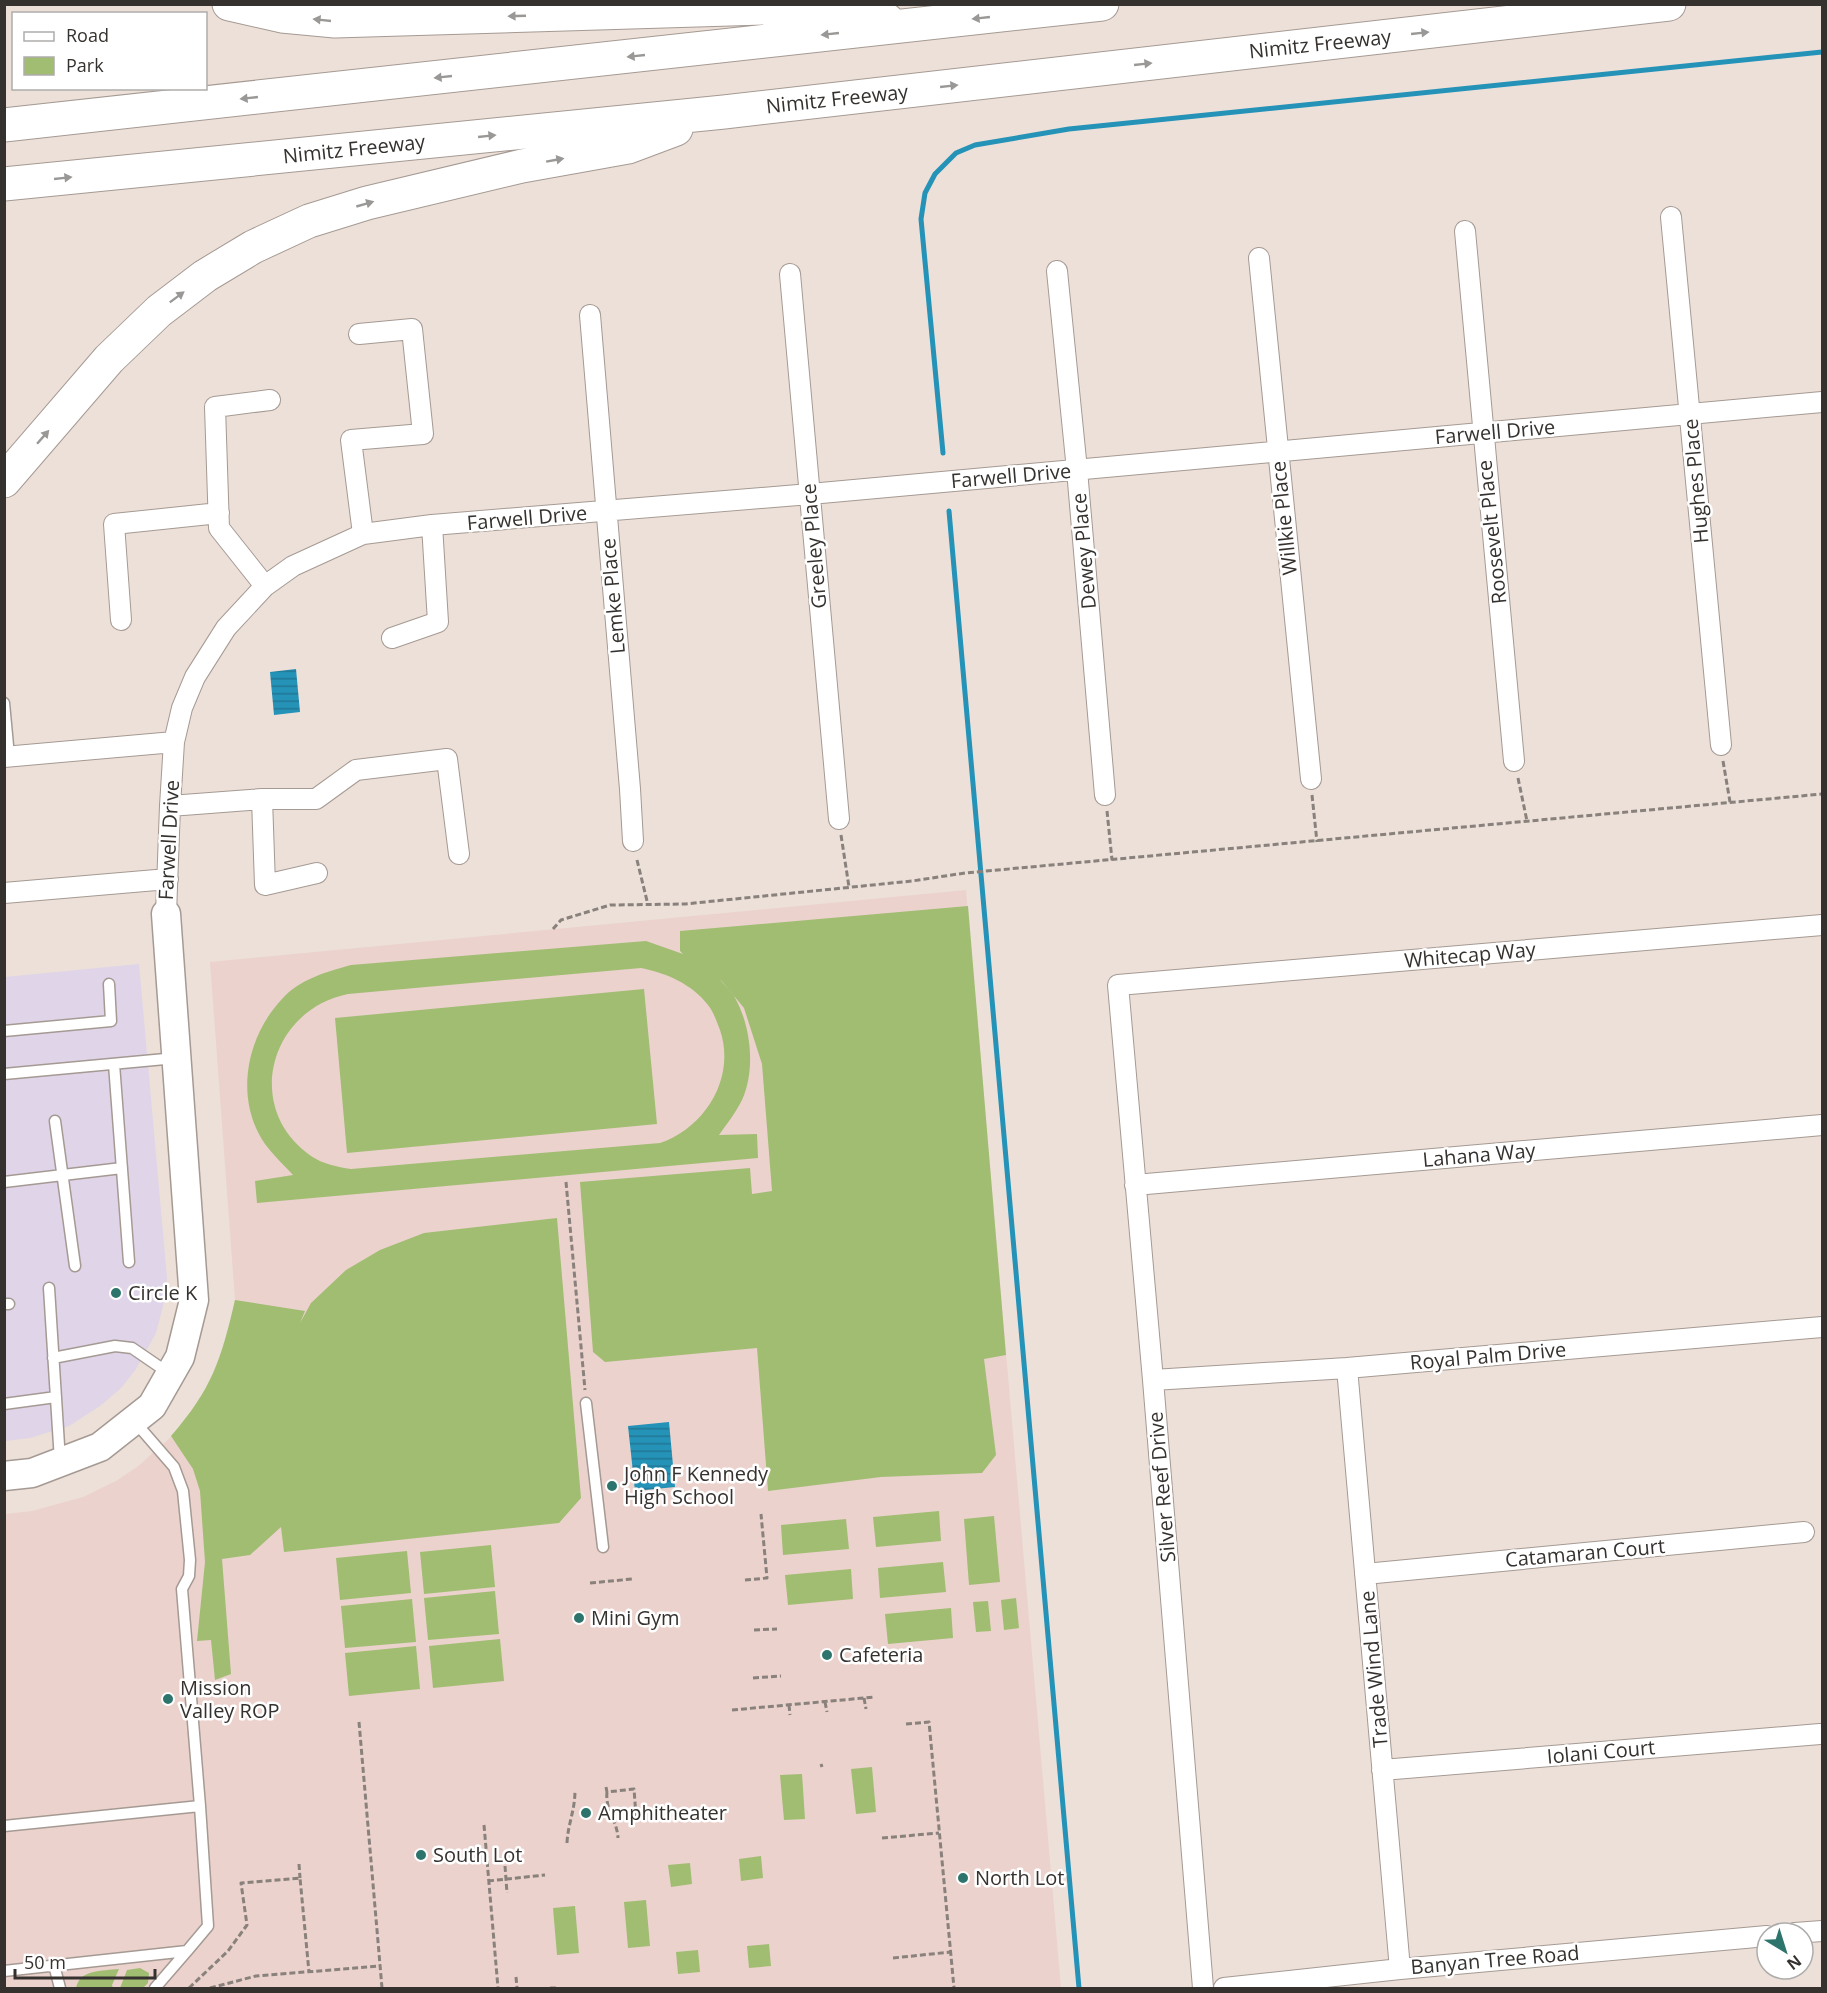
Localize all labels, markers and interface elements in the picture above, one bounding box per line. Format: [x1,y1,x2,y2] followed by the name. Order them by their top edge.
[508,11,527,20] one-way arrow
[12,12,207,90] legend
[972,13,991,23] one-way arrow
[313,15,332,25] one-way arrow
[66,23,109,47] text: Road
[1247,23,1393,64] street label: Nimitz Freeway
[1411,28,1430,38] one-way arrow
[821,30,840,39] one-way arrow
[627,51,646,61] one-way arrow
[66,53,104,77] text: Park
[1133,60,1152,69] one-way arrow
[433,72,452,82] one-way arrow
[764,78,910,119] street label: Nimitz Freeway
[940,82,959,91] one-way arrow
[239,93,258,103] one-way arrow
[281,128,427,169] street label: Nimitz Freeway
[477,131,496,141] one-way arrow
[546,155,565,164] one-way arrow
[53,173,72,183] one-way arrow
[356,199,374,208] one-way arrow
[169,291,185,303] one-way arrow
[1434,413,1556,450] street label: Farwell Drive
[1677,418,1714,545] street label: Hughes Place
[36,429,49,445] one-way arrow
[950,457,1072,494] street label: Farwell Drive
[1471,459,1512,605] street label: Roosevelt Place
[1264,460,1303,576] street label: Willkie Place
[795,482,832,610] street label: Greeley Place
[1065,492,1102,610] street label: Dewey Place
[466,499,588,536] street label: Farwell Drive
[594,537,631,655] street label: Lemke Place
[152,779,185,901] street label: Farwell Drive
[1403,935,1538,974] street label: Whitecap Way
[1421,1136,1537,1173] street label: Lahana Way
[128,1279,198,1306] place label: Circle K
[109,1286,123,1300] marker: Circle K
[1409,1335,1567,1376] street label: Royal Palm Drive
[1141,1410,1182,1564] street label: Silver Reef Drive
[622,1460,769,1510] place label: John F Kennedy High School
[605,1479,619,1493] marker: John F Kennedy High School
[1504,1532,1666,1573] street label: Catamaran Court
[1353,1590,1394,1749] street label: Trade Wind Lane
[591,1604,680,1631] place label: Mini Gym
[572,1611,586,1625] marker: Mini Gym
[839,1641,923,1668] place label: Cafeteria
[820,1648,834,1662] marker: Cafeteria
[180,1674,280,1724] place label: Mission Valley ROP
[161,1692,175,1706] marker: Mission Valley ROP
[1546,1733,1656,1770] street label: Iolani Court
[598,1799,727,1826] place label: Amphitheater
[579,1806,593,1820] marker: Amphitheater
[433,1841,522,1868] place label: South Lot
[414,1848,428,1862] marker: South Lot
[975,1864,1064,1891] place label: North Lot
[956,1871,970,1885] marker: North Lot
[1755,1921,1815,1981] north arrow
[1409,1939,1581,1980] street label: Banyan Tree Road
[15,1942,154,1980] scale bar
[24,1950,66,1974] text: 50 m
[1782,1950,1806,1975] text: N

